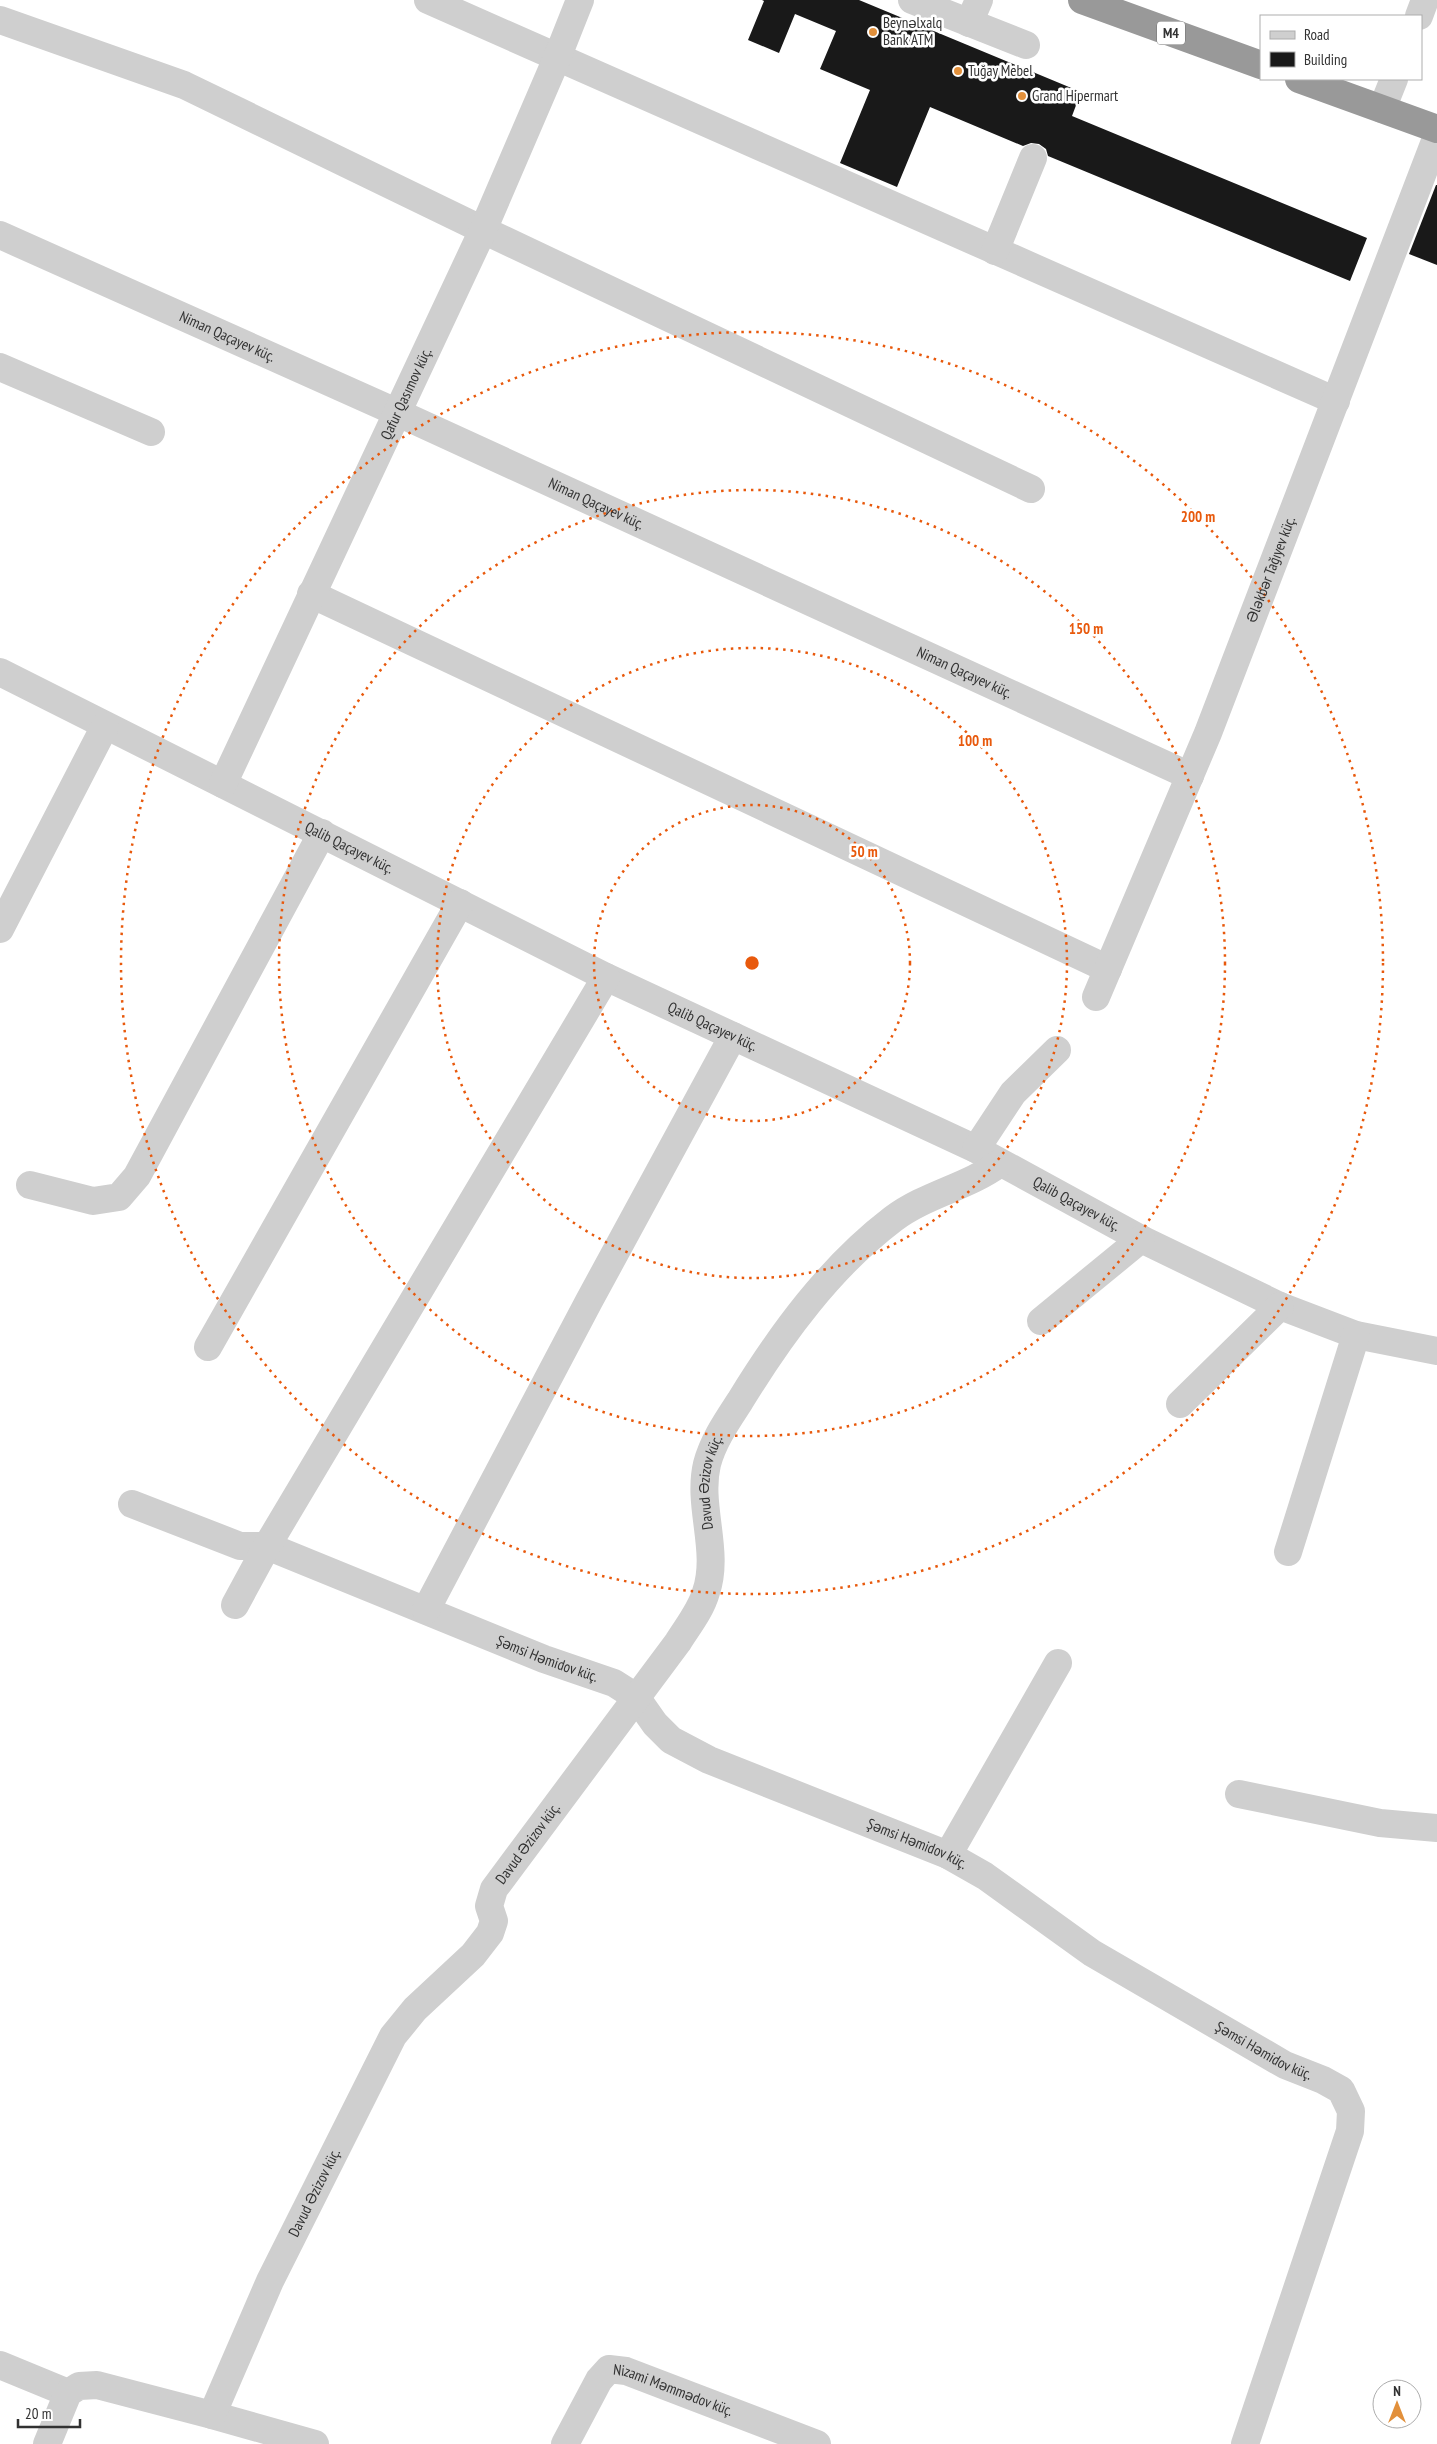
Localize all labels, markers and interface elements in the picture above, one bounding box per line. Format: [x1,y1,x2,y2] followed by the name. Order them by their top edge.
[883,13,942,49] place label: Beynəlxalq Bank ATM
[1260,15,1422,80] legend
[1157,22,1185,44] road number: M4
[1304,25,1330,44] text: Road
[867,26,879,38] marker: Beynəlxalq Bank ATM
[1304,50,1347,69] text: Building
[968,61,1033,80] place label: Tuğay Mebel
[952,65,964,77] marker: Tuğay Mebel
[1032,86,1118,105] place label: Grand Hipermart
[1016,90,1028,102] marker: Grand Hipermart
[177,306,279,366] street label: Niman Qaçayev küç.
[376,344,436,443] street label: Qafur Qasımov küç.
[546,473,648,534] street label: Niman Qaçayev küç.
[1181,507,1215,526] text: 200 m
[1241,513,1299,625] street label: Ələkbər Tağıyev küç.
[1069,619,1103,638] text: 150 m
[914,642,1016,702] street label: Niman Qaçayev küç.
[958,731,992,750] text: 100 m
[302,817,397,878] street label: Qalib Qaçayev küç.
[850,842,878,861] text: 50 m
[743,954,761,972] centre of rings
[665,997,761,1055] street label: Qalib Qaçayev küç.
[1030,1172,1124,1235] street label: Qalib Qaçayev küç.
[694,1431,727,1531] street label: Davud Əzizov küç.
[494,1631,601,1686] street label: Şəmsi Həmidov küç.
[491,1799,564,1888] street label: Davud Əzizov küç.
[864,1814,971,1873] street label: Şəmsi Həmidov küç.
[1212,2017,1315,2084] street label: Şəmsi Həmidov küç.
[284,2145,344,2240] street label: Davud Əzizov küç.
[612,2360,736,2420] street label: Nizami Məmmədov küç.
[1372,2379,1422,2429] north arrow
[1393,2382,1401,2400] text: N
[18,2396,80,2428] scale bar
[25,2404,51,2423] text: 20 m

